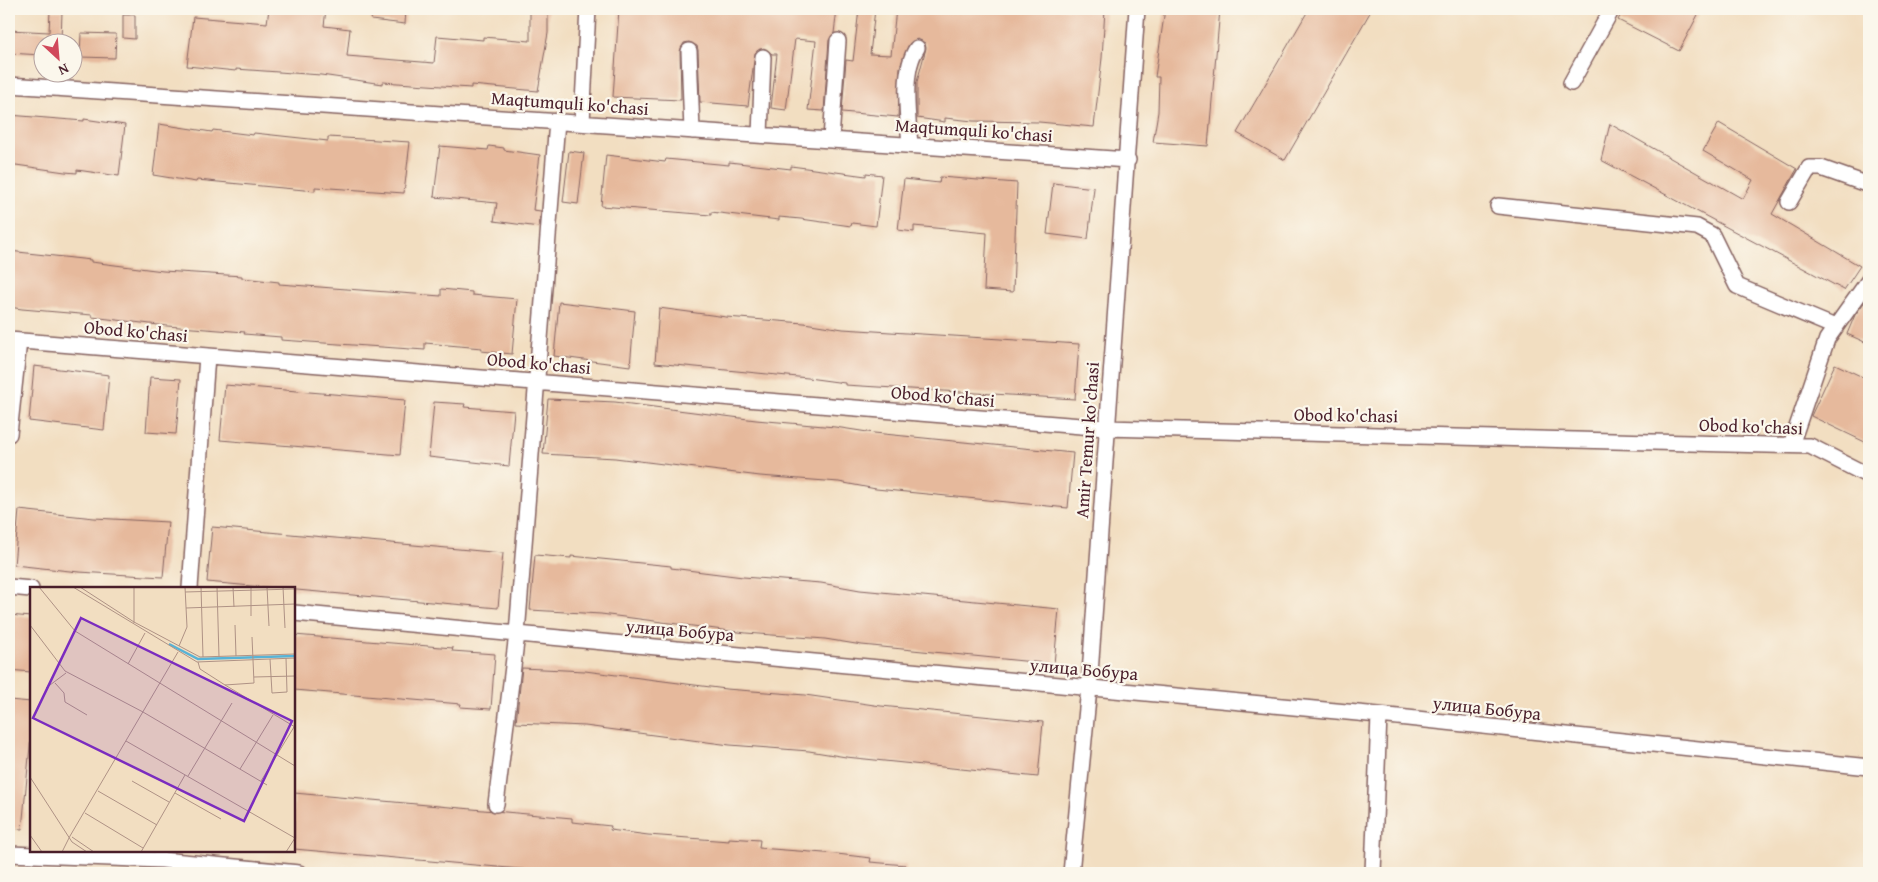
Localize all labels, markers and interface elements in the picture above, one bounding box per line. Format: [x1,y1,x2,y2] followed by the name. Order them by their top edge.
[32,32,82,82] north arrow
[55,59,72,81] text: N
[490,84,650,122] street label: Maqtumquli ko'chasi
[894,111,1054,149] street label: Maqtumquli ko'chasi
[83,313,189,349] street label: Obod ko'chasi
[486,345,592,381] street label: Obod ko'chasi
[1068,361,1106,519] street label: Amir Temur ko'chasi
[890,378,996,414] street label: Obod ko'chasi
[1294,401,1398,429] street label: Obod ko'chasi
[1698,411,1804,441] street label: Obod ko'chasi
[30,587,295,852] inset map
[624,612,736,648] street label: улица Бобура
[1028,651,1140,687] street label: улица Бобура
[1431,689,1543,727] street label: улица Бобура

